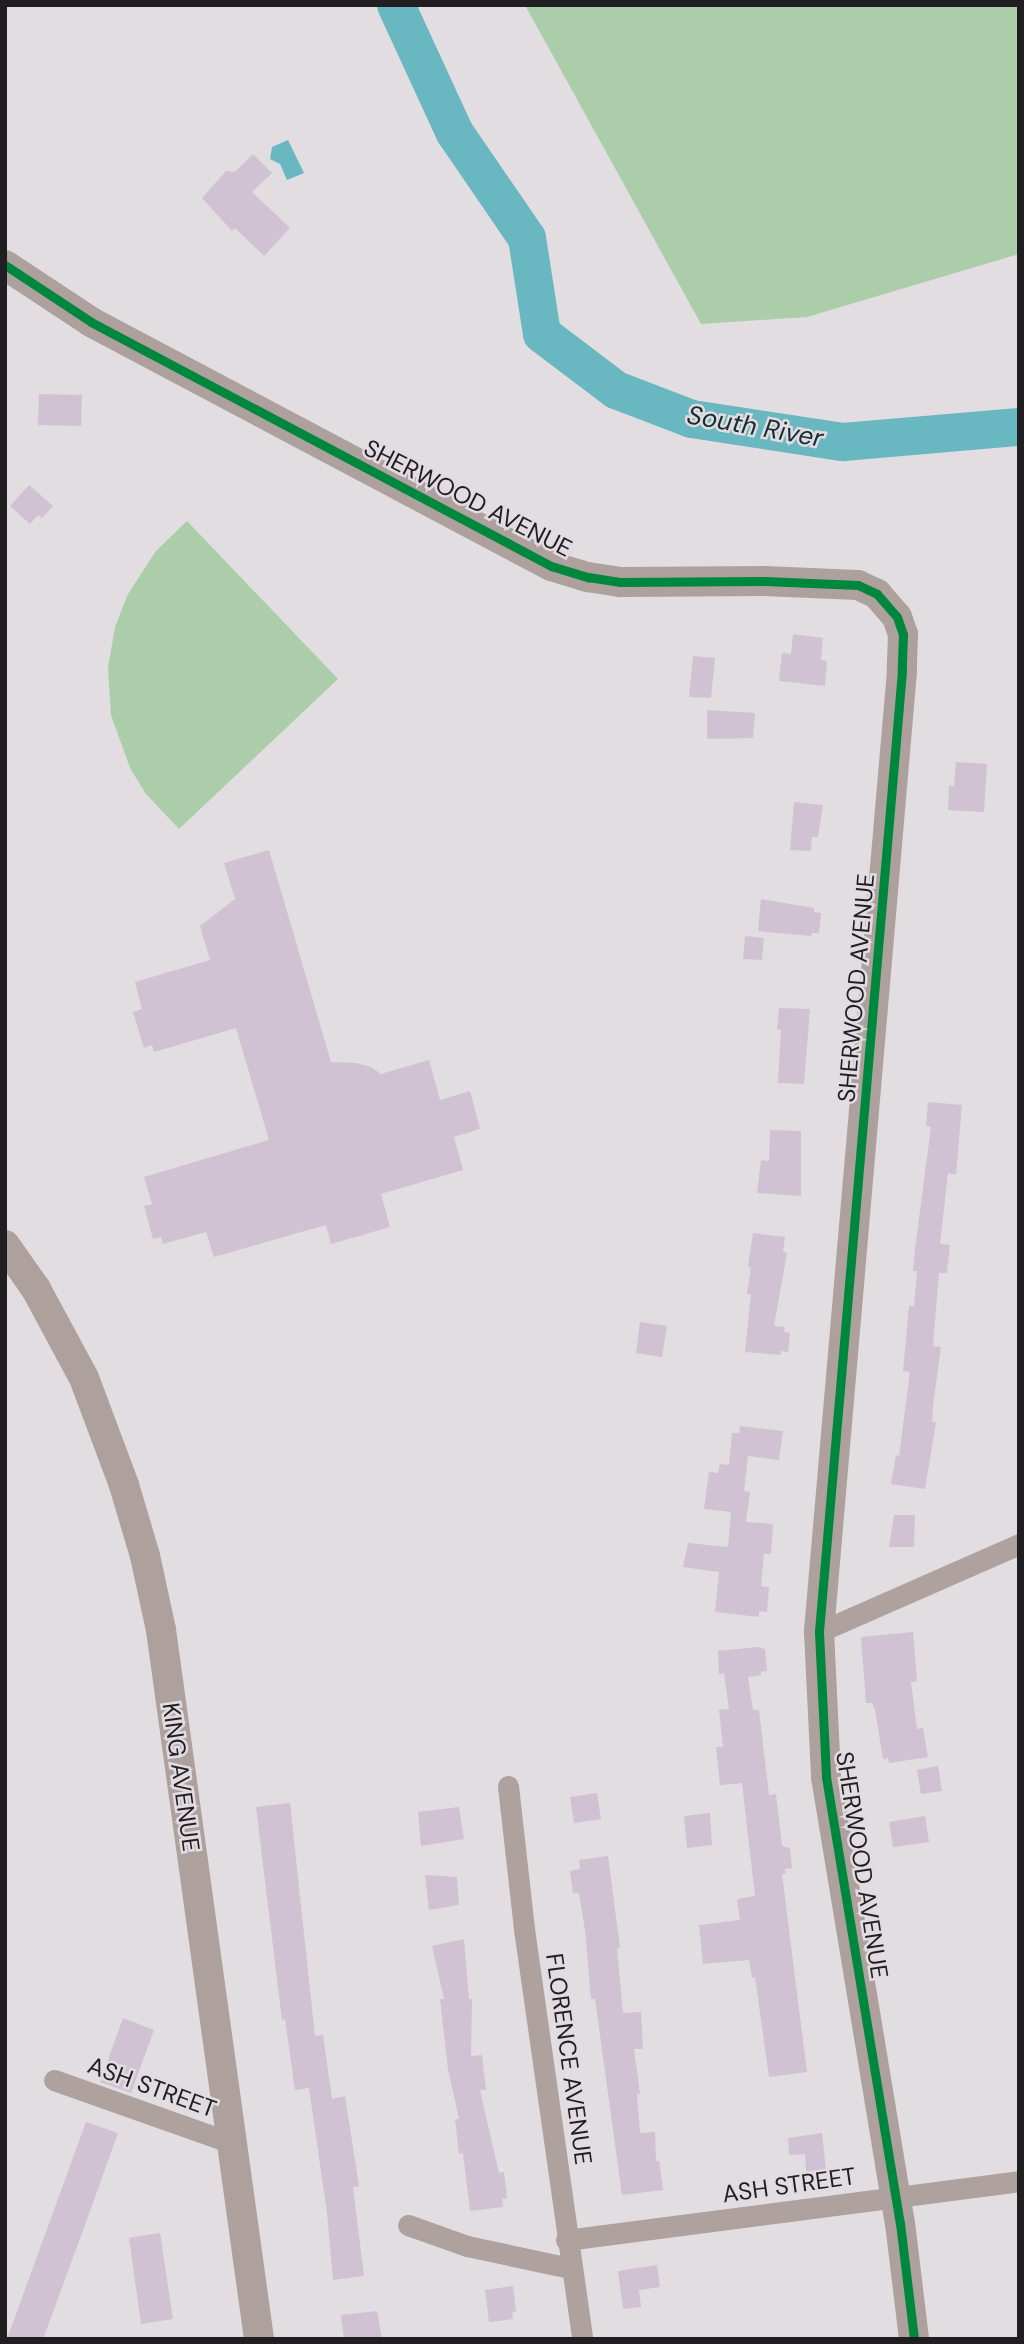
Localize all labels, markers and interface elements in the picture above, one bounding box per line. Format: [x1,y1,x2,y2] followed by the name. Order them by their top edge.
[684,400,826,454] water label: South River
[359,433,577,563] street label: SHERWOOD AVENUE
[832,872,880,1104] street label: SHERWOOD AVENUE
[156,1701,206,1853] street label: KING AVENUE
[830,1749,894,1981] street label: SHERWOOD AVENUE
[540,1951,598,2167] street label: FLORENCE AVENUE
[84,2050,220,2124] street label: ASH STREET
[720,2161,858,2209] street label: ASH STREET

